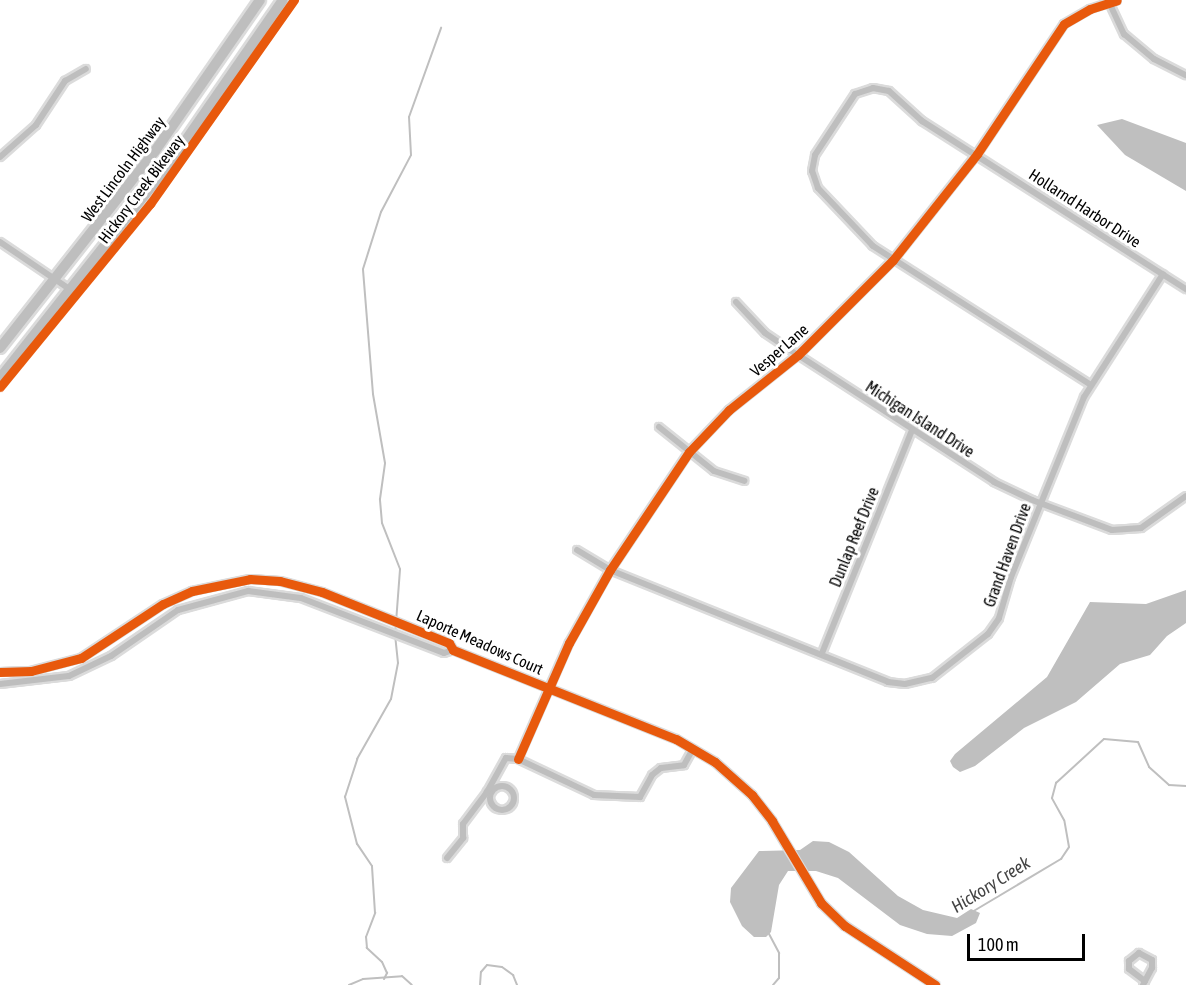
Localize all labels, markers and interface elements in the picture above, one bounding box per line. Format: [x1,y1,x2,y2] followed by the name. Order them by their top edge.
[77,112,169,226] street label: West Lincoln Highway
[94,131,188,247] street label: Hickory Creek Bikeway
[1025,165,1145,251] street label: Hollarnd Harbor Drive
[746,320,812,380] street label: Vesper Lane
[862,377,978,461] street label: Michigan Island Drive
[825,484,883,590] street label: Dunlap Reef Drive
[979,500,1035,610] street label: Grand Haven Drive
[414,605,546,679] street label: Laporte Meadows Court
[947,852,1035,918] water label: Hickory Creek
[970,922,1088,960] scale bar
[978,934,1019,955] text: 100 m

